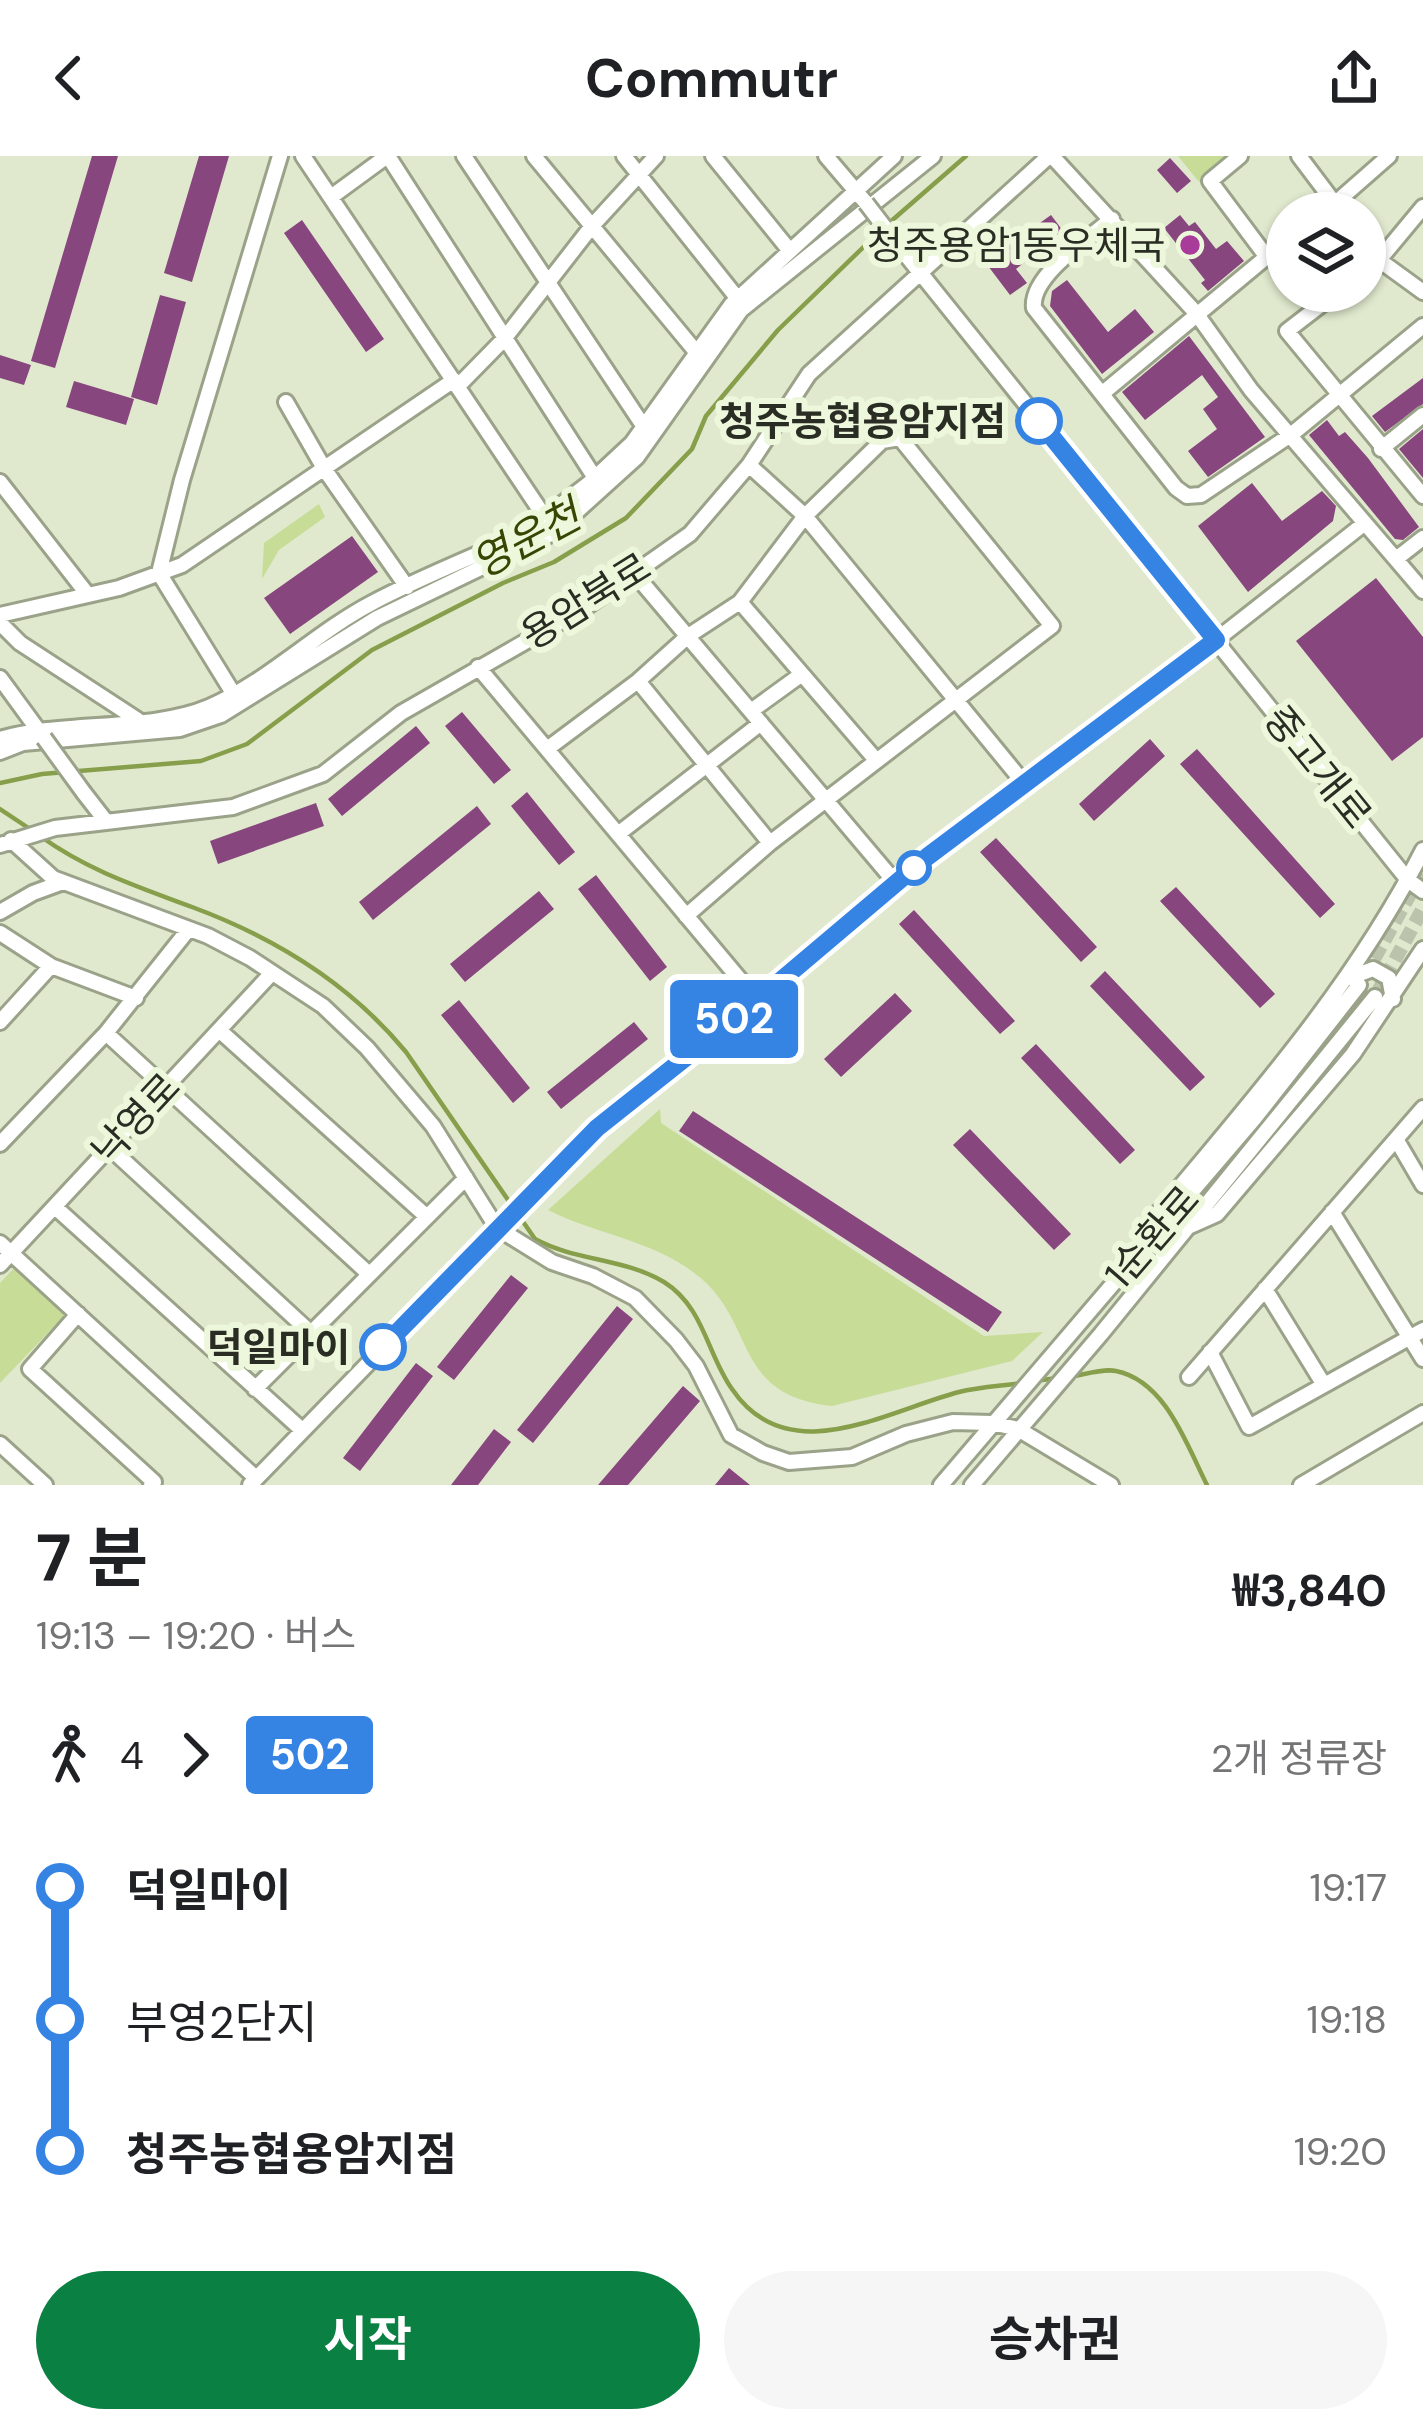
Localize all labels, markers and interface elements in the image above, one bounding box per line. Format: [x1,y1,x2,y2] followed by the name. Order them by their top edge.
[585,43,838,114] text: Commutr
[36,45,102,111] icon: back
[1321,45,1387,111] icon: share
[1266,192,1386,312] map controls
[1266,192,1386,312] button: layers
[867,220,1166,271] place label: 청주용암1동우체국
[1177,232,1203,258] marker: 청주용암1동우체국
[719,396,1006,447] place label: 청주농협용암지점
[1017,399,1061,443] marker: 청주농협용암지점
[462,485,594,590] water label: 영운천
[512,541,660,661] street label: 용암북로
[1253,695,1383,839] street label: 중고개로
[898,852,930,884] unlabelled marker
[665,980,803,1058] line badge: 502
[694,991,774,1046] text: 502
[81,1062,191,1176] street label: 낙영로
[1093,1175,1211,1299] street label: 1순환로
[206,1322,350,1373] place label: 덕일마이
[361,1325,405,1369] marker: 덕일마이
[36,1516,148,1601] text: 7 분
[1233,1561,1387,1620] text: ₩3,840
[36,1610,356,1661] text: 19:13 – 19:20 · 버스
[36,1722,102,1788] icon: walk
[162,1722,228,1788] icon: forward
[270,1727,349,1782] text: 502
[120,1730,144,1781] text: 4
[1211,1733,1387,1784] text: 2개 정류장
[126,1861,292,1920] text: 덕일마이
[1309,1862,1387,1913] text: 19:17
[126,1993,318,2052] text: 부영2단지
[1307,1994,1387,2045] text: 19:18
[126,2125,457,2184] text: 청주농협용암지점
[1294,2126,1387,2177] text: 19:20
[36,2271,700,2409] button: 시작
[724,2271,1387,2409] button: 승차권

